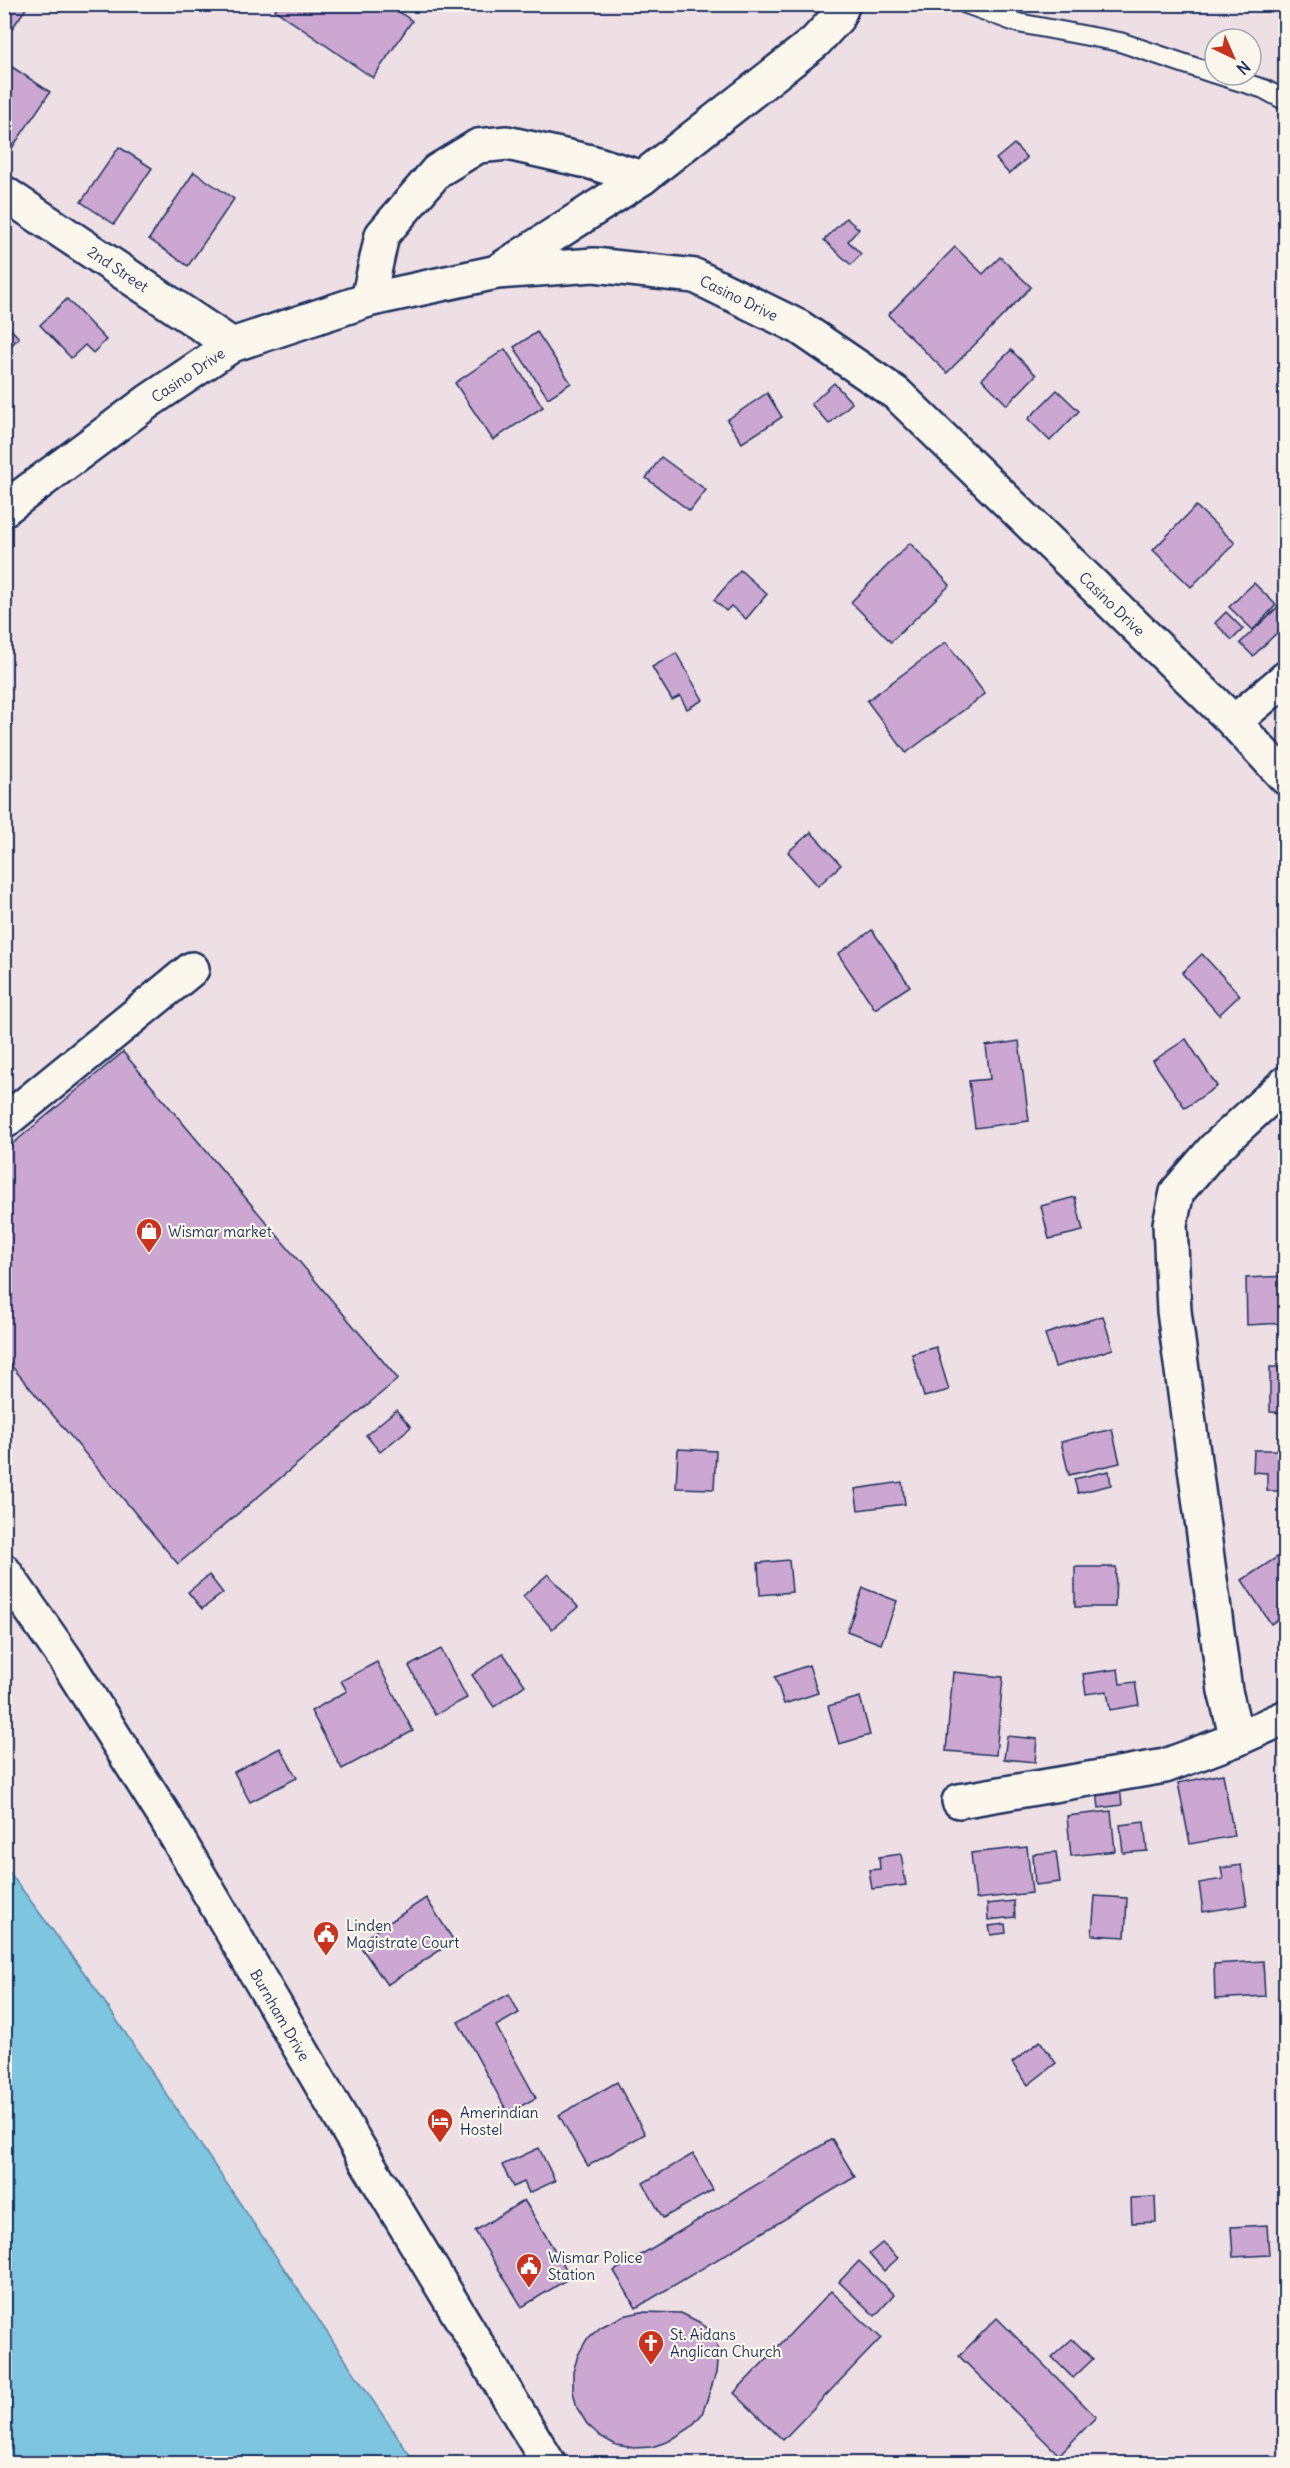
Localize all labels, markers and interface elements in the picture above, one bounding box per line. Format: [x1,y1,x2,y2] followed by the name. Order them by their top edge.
[1203,27,1263,87] north arrow
[1232,57,1254,79] text: N
[84,242,152,296] street label: 2nd Street
[697,271,781,325] street label: Casino Drive
[148,343,228,407] street label: Casino Drive
[1075,568,1149,640] street label: Casino Drive
[134,1216,164,1254] shop icon: Wismar market
[168,1222,272,1241] place label: Wismar market
[346,1916,459,1952] place label: Linden Magistrate Court
[311,1919,341,1957] public building icon: Linden Magistrate Court
[246,1966,314,2064] street label: Burnham Drive
[460,2103,539,2139] place label: Amerindian Hostel
[425,2106,455,2144] hotel icon: Amerindian Hostel
[548,2248,643,2284] place label: Wismar Police Station
[514,2251,544,2289] public building icon: Wismar Police Station
[670,2325,782,2361] place label: St. Aidans Anglican Church
[636,2328,666,2366] church icon: St. Aidans Anglican Church

